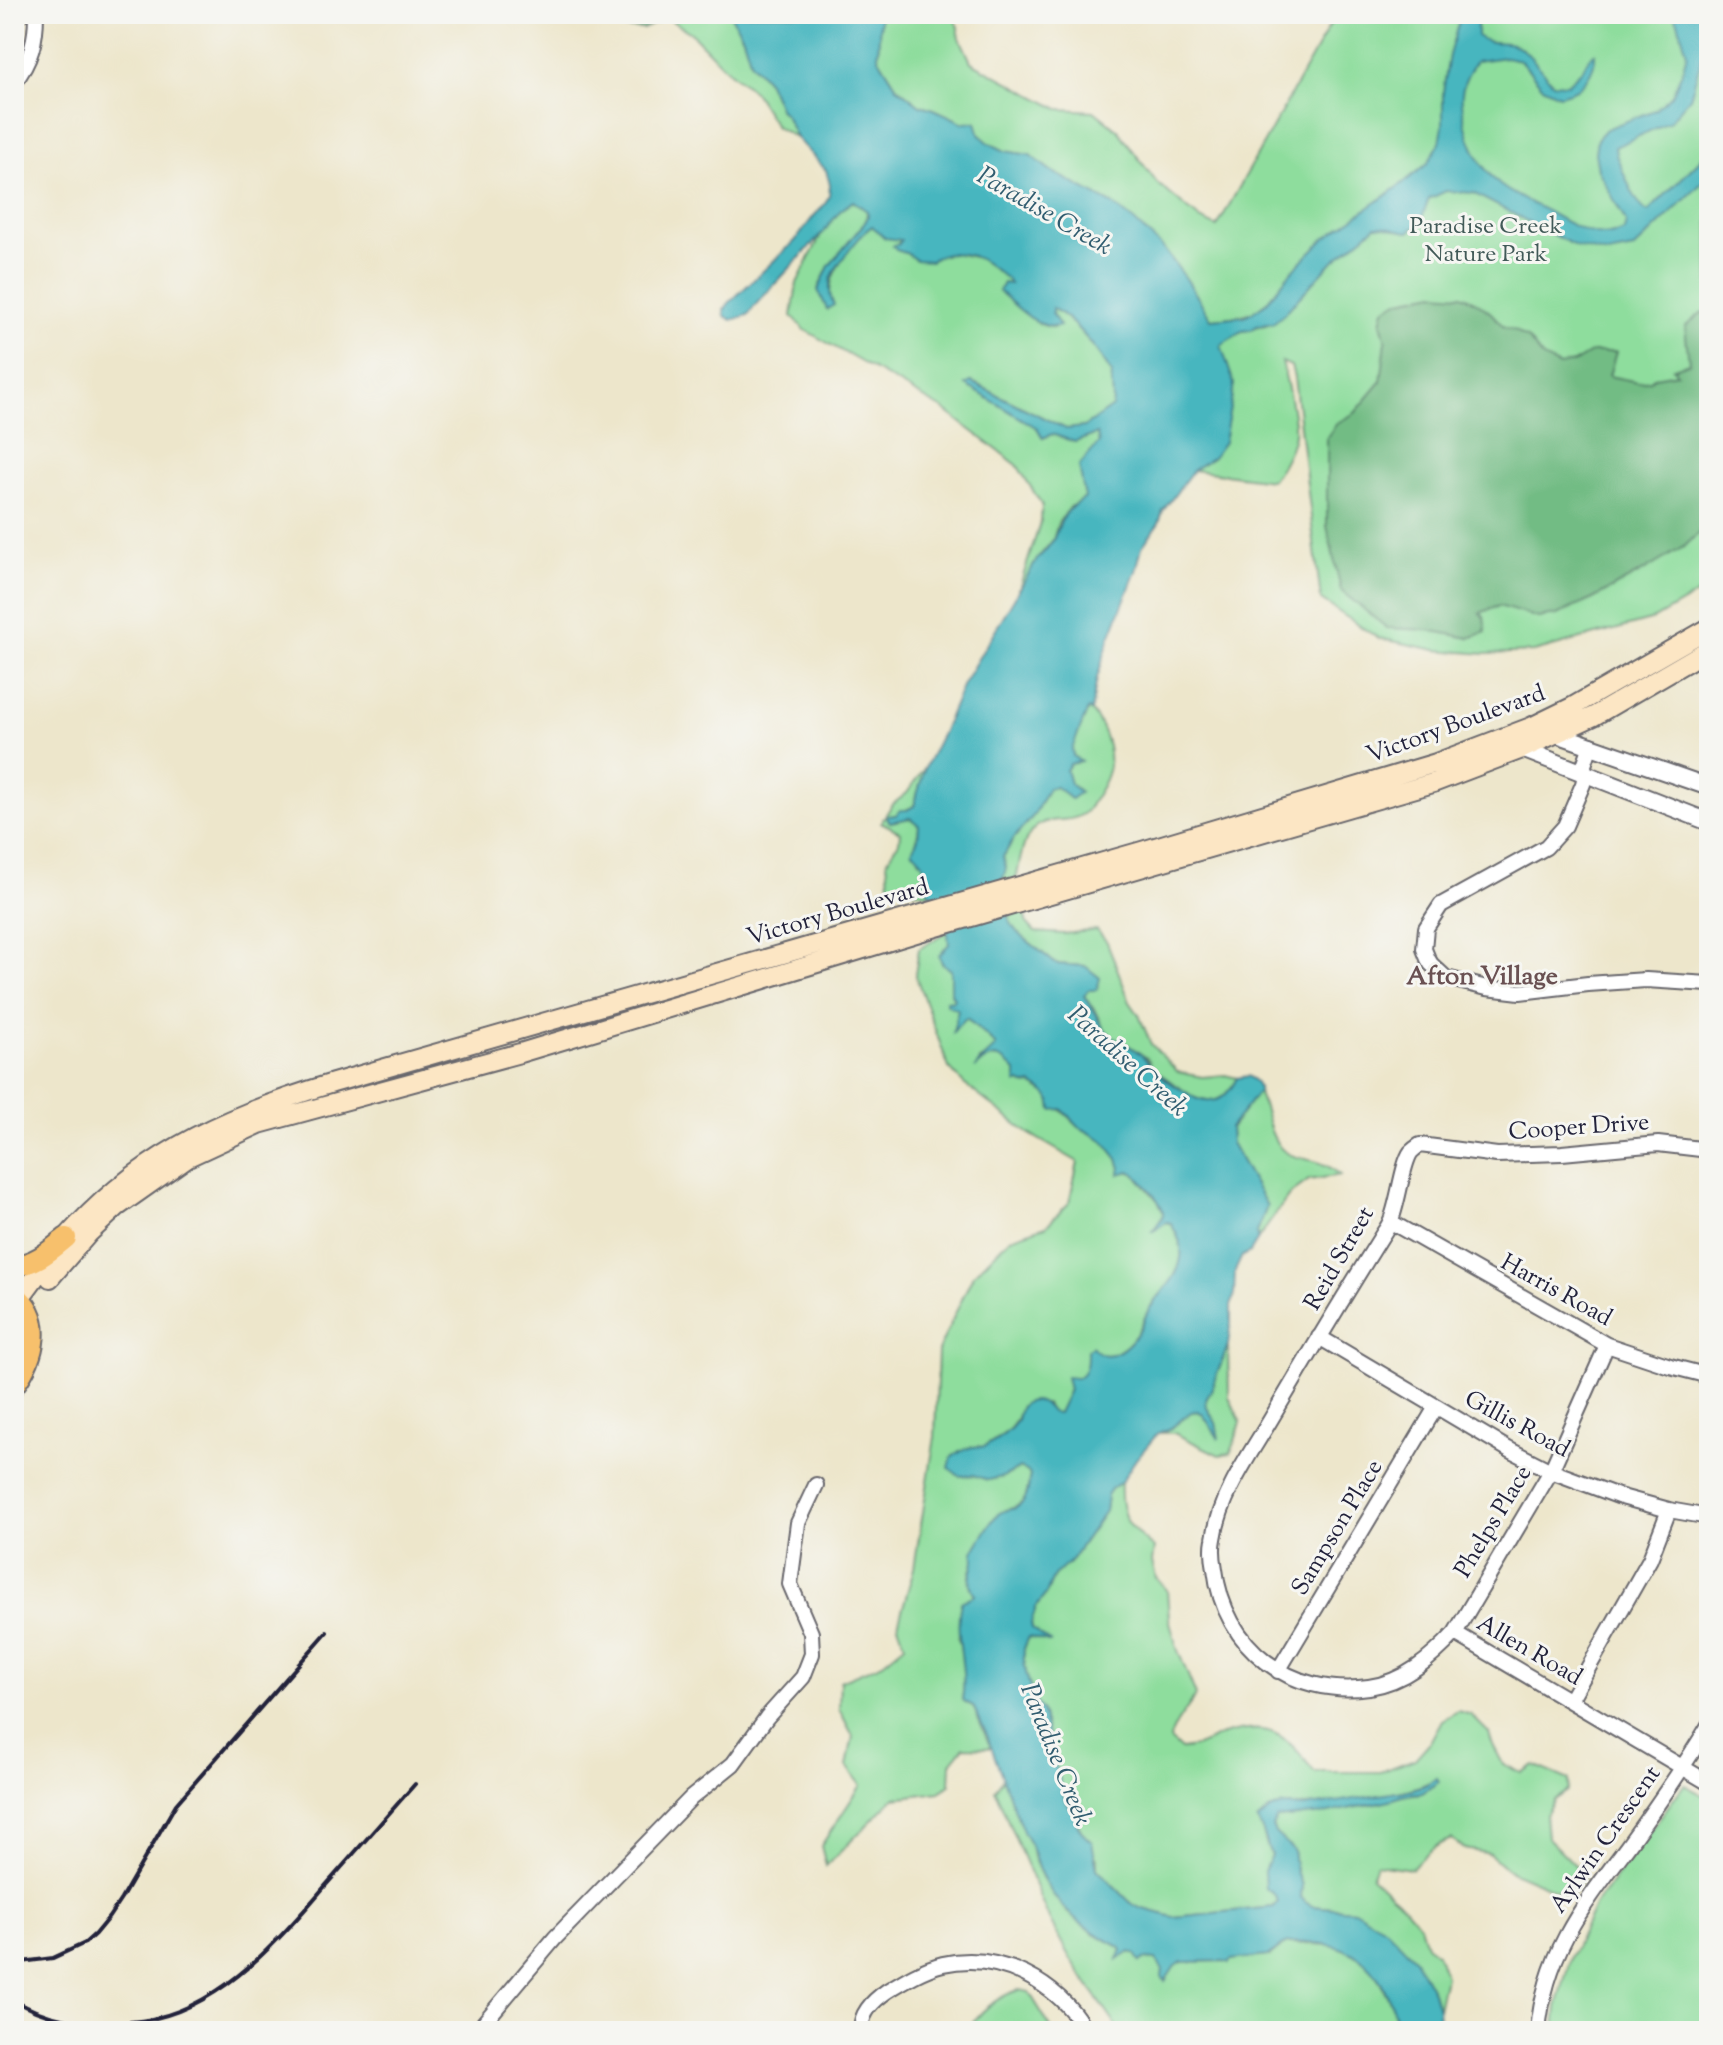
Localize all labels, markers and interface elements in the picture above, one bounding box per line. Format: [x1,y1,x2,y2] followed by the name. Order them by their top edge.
[969,158,1119,266] water label: Paradise Creek
[1409,210,1563,272] park label: Paradise Creek Nature Park
[1362,677,1551,773] street label: Victory Boulevard
[743,871,933,955] street label: Victory Boulevard
[1406,959,1558,996] district label: Afton Village
[1059,998,1196,1126] water label: Paradise Creek
[1507,1106,1651,1150] street label: Cooper Drive
[1297,1201,1383,1317] street label: Reid Street
[1494,1246,1618,1336] street label: Harris Road
[1458,1383,1576,1467] street label: Gillis Road
[1284,1454,1392,1602] street label: Sampson Place
[1447,1459,1541,1585] street label: Phelps Place
[1470,1607,1589,1695] street label: Allen Road
[1010,1678,1100,1832] water label: Paradise Creek
[1542,1759,1670,1921] street label: Aylwin Crescent

